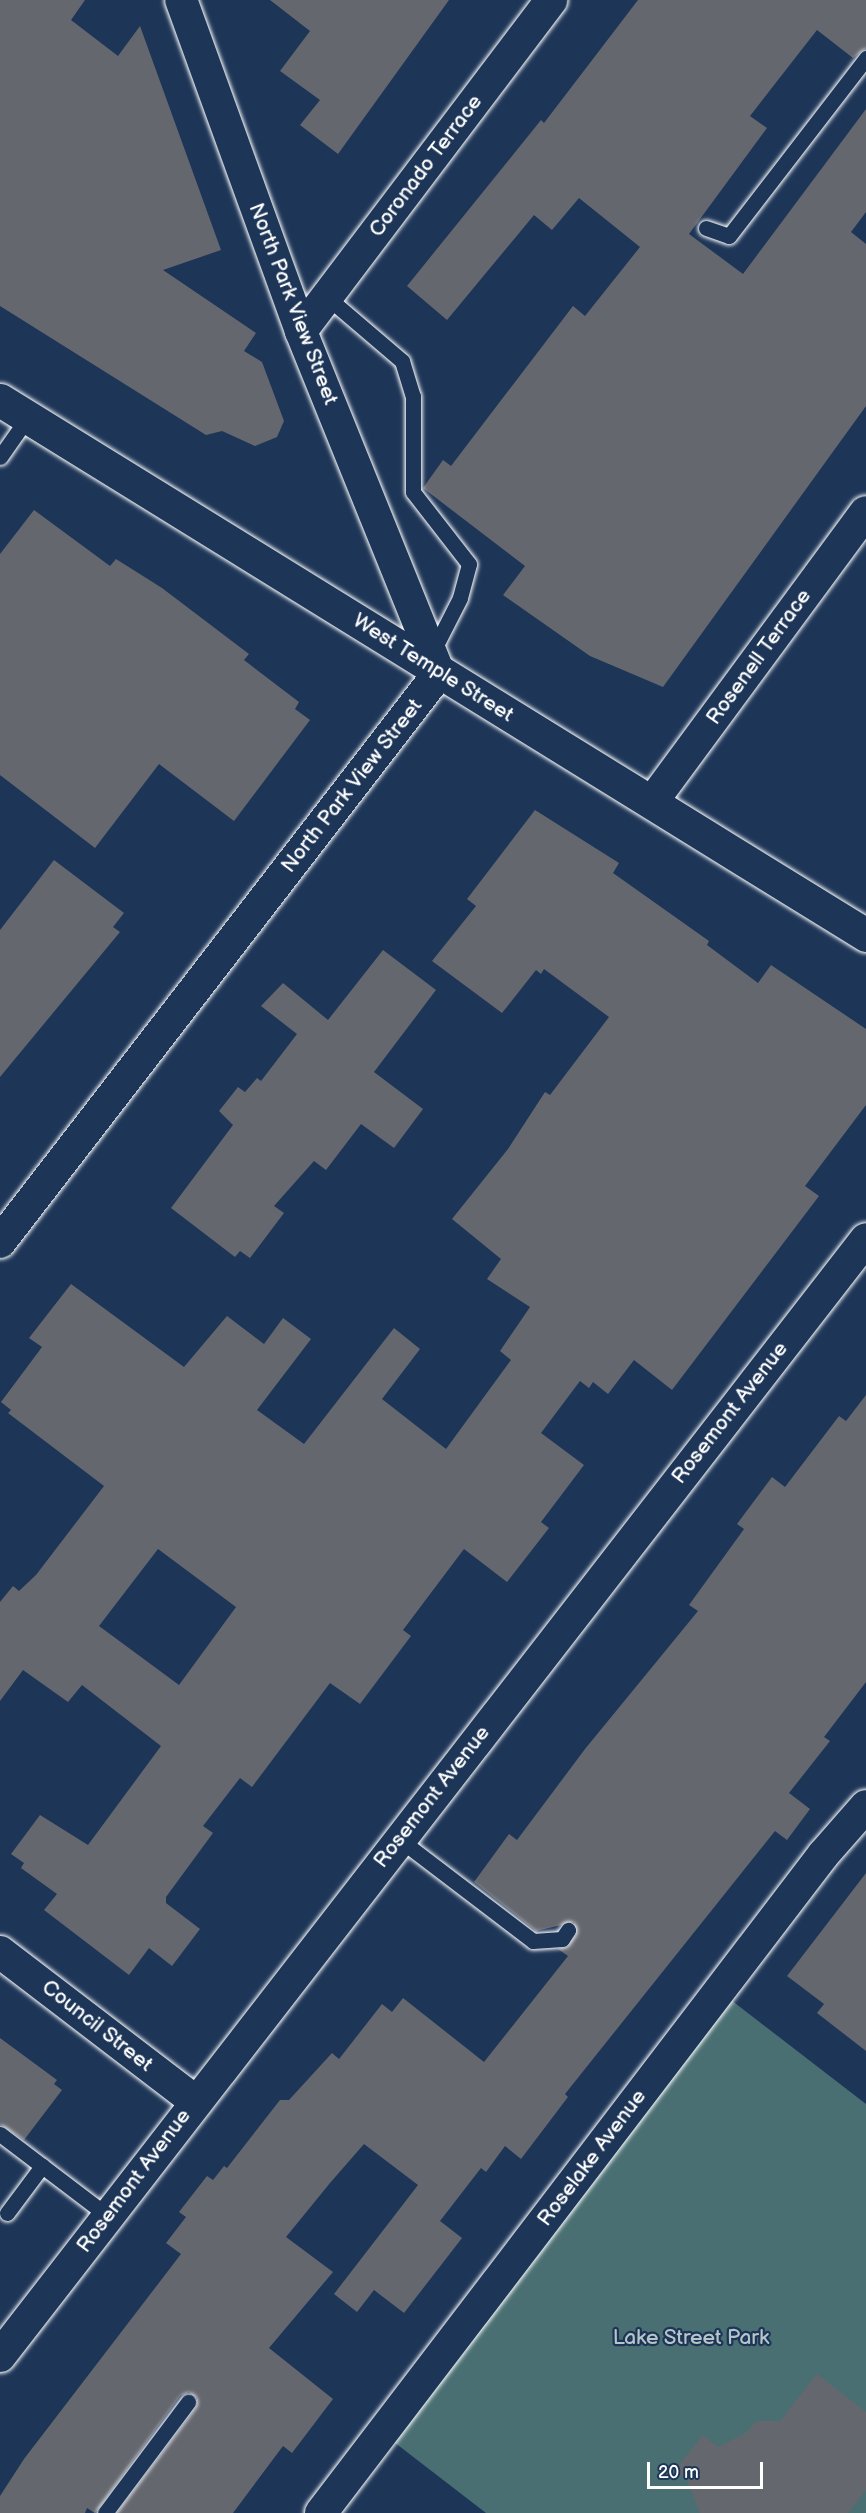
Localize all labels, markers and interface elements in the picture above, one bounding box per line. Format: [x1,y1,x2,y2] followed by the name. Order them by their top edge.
[364,90,488,242] street label: Coronado Terrace
[243,199,343,409] street label: North Park View Street
[701,584,817,730] street label: Rosenell Terrace
[348,608,518,728] street label: West Temple Street
[276,694,428,878] street label: North Park View Street
[667,1337,793,1489] street label: Rosemont Avenue
[369,1721,495,1873] street label: Rosemont Avenue
[36,1975,158,2077] street label: Council Street
[532,2085,652,2231] street label: Roselake Avenue
[72,2104,196,2258] street label: Rosemont Avenue
[613,2325,769,2351] park label: Lake Street Park
[650,2450,766,2488] scale bar
[658,2462,699,2483] text: 20 m

